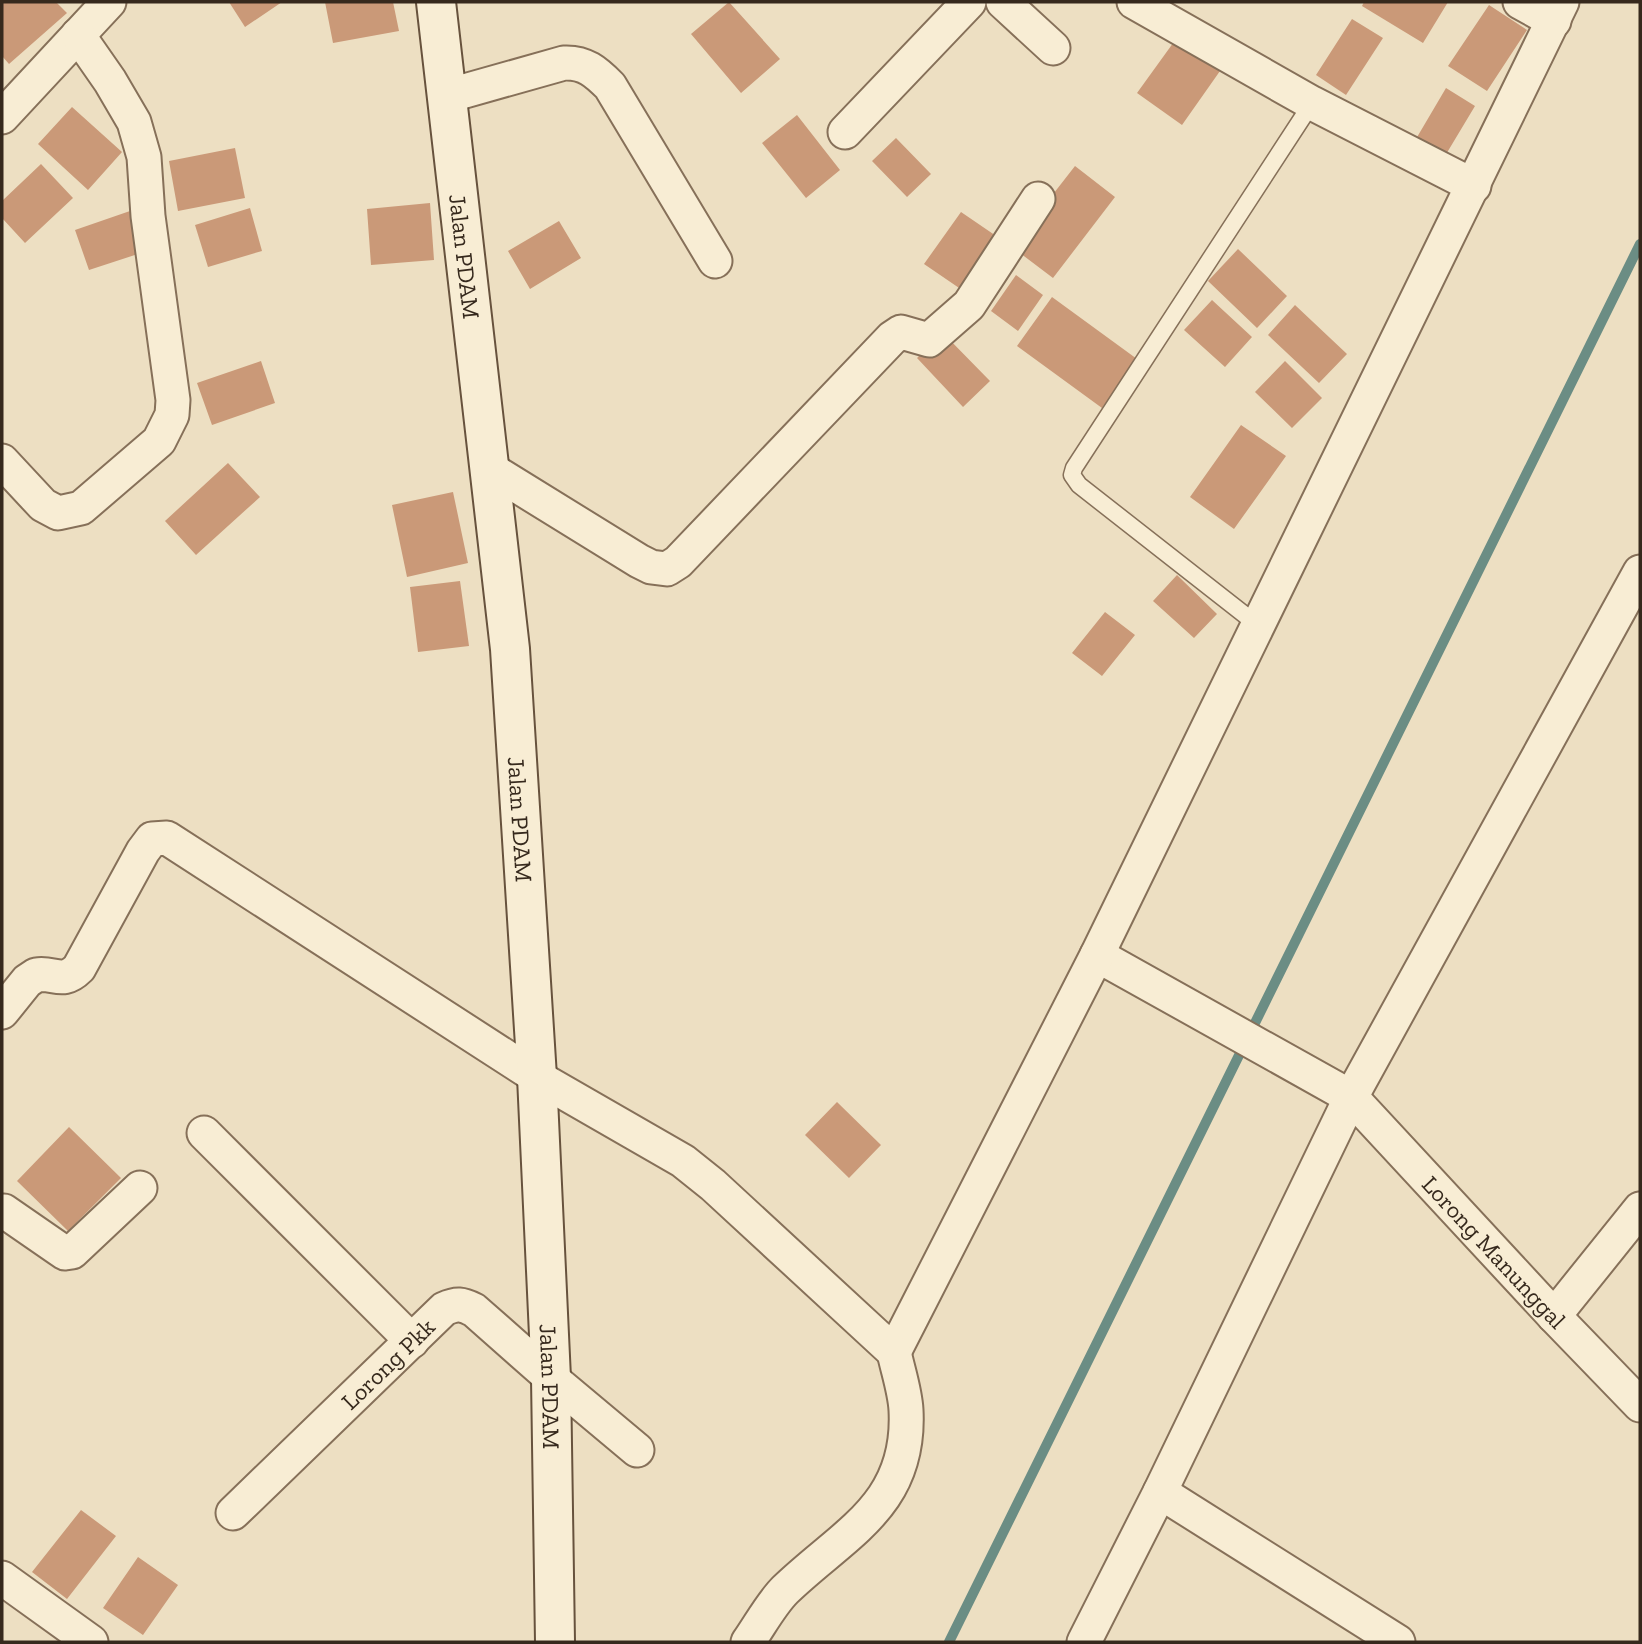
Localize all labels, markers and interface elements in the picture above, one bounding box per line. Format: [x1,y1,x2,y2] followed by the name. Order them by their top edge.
[444,192,487,320] street label: Jalan PDAM
[502,756,539,883] street label: Jalan PDAM
[1417,1169,1572,1334] street label: Lorong Manunggal
[335,1311,441,1415] street label: Lorong Pkk
[534,1323,567,1450] street label: Jalan PDAM

